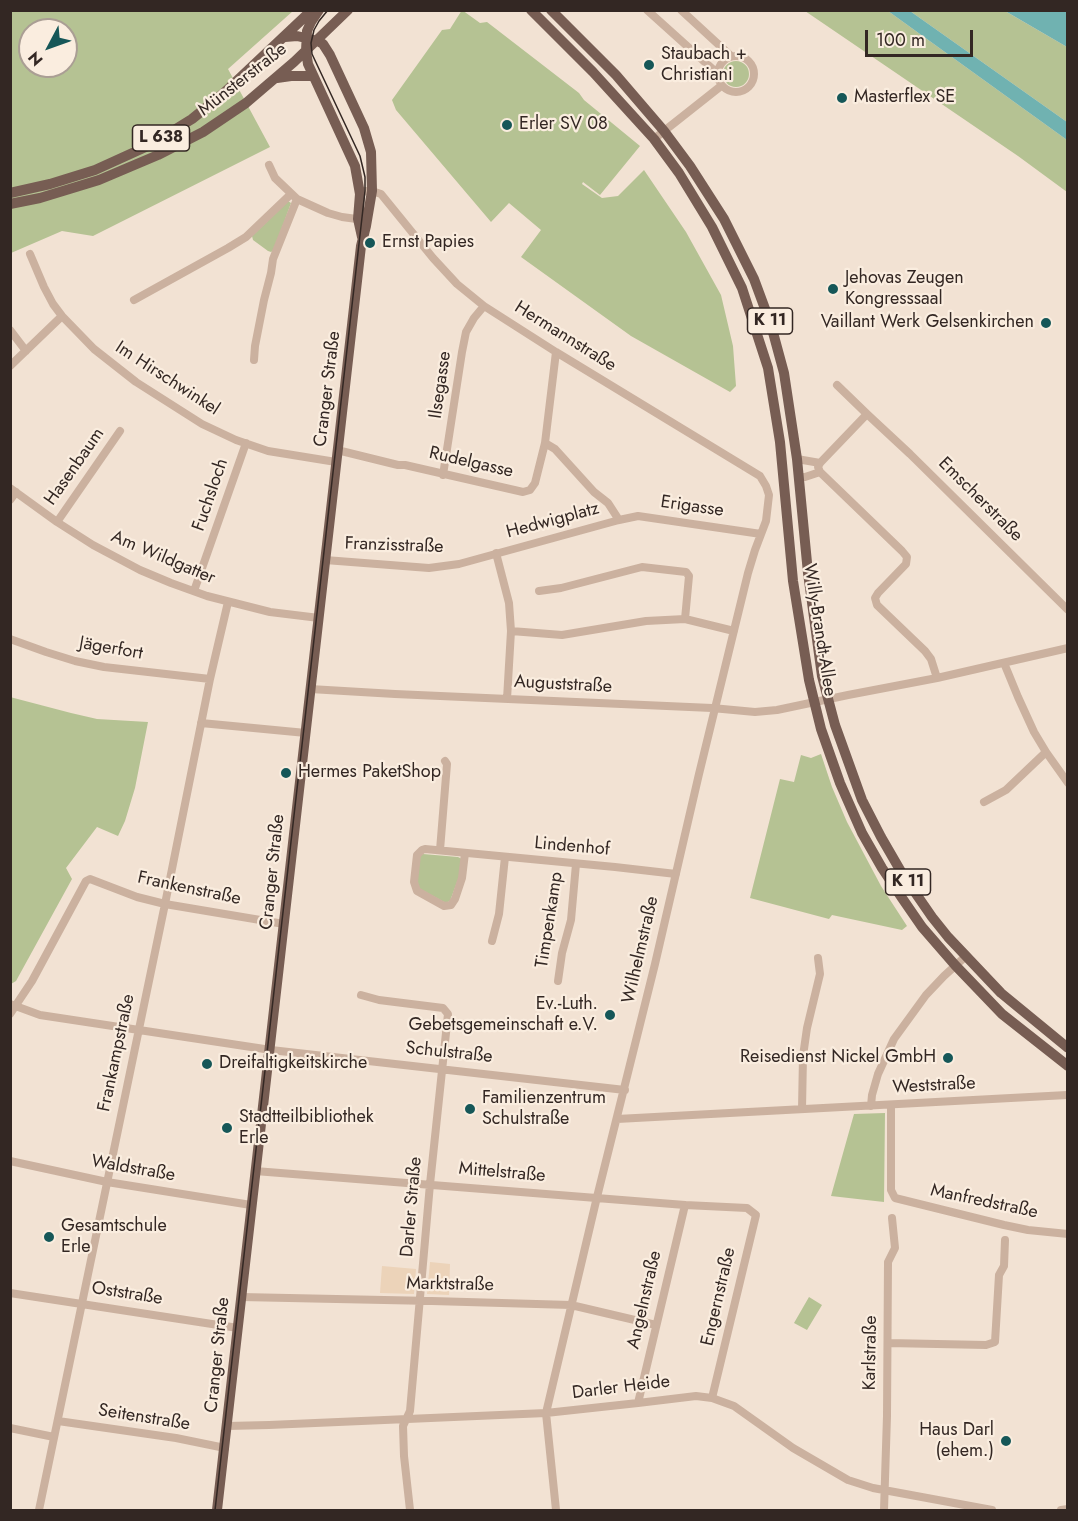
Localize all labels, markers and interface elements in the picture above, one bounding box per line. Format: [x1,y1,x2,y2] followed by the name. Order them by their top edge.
[18,18,78,78] north arrow
[868,18,976,56] scale bar
[876,27,925,53] text: 100 m
[194,39,292,121] street label: Münsterstraße
[661,44,747,86] place label: Staubach + Christiani
[23,46,48,71] text: N
[642,58,656,72] marker: Staubach + Christiani
[854,87,955,109] place label: Masterflex SE
[835,91,849,105] marker: Masterflex SE
[519,114,608,136] place label: Erler SV 08
[500,118,514,132] marker: Erler SV 08
[132,125,190,151] road number: L 638
[382,232,474,254] place label: Ernst Papies
[363,236,377,250] marker: Ernst Papies
[845,268,964,310] place label: Jehovas Zeugen Kongresssaal
[826,282,840,296] marker: Jehovas Zeugen Kongresssaal
[510,297,620,377] street label: Hermannstraße
[748,308,792,334] road number: K 11
[821,312,1034,334] place label: Vaillant Werk Gelsenkirchen
[1039,316,1053,330] marker: Vaillant Werk Gelsenkirchen
[310,330,346,448] street label: Cranger Straße
[111,337,223,421] street label: Im Hirschwinkel
[426,350,456,420] street label: Ilsegasse
[40,424,110,510] street label: Hasenbaum
[427,443,515,483] street label: Rudelgasse
[933,453,1027,547] street label: Emscherstraße
[189,456,233,534] street label: Fuchsloch
[659,492,725,522] street label: Erigasse
[504,498,602,544] street label: Hedwigplatz
[108,526,218,590] street label: Am Wildgatter
[344,533,444,559] street label: Franzisstraße
[798,562,840,698] street label: Willy-Brandt-Allee
[78,633,144,665] street label: Jägerfort
[513,672,613,698] street label: Auguststraße
[298,762,441,784] place label: Hermes PaketShop
[279,766,293,780] marker: Hermes PaketShop
[256,813,290,931] street label: Cranger Straße
[533,833,611,861] street label: Lindenhof
[135,868,243,910] street label: Frankenstraße
[886,869,930,895] road number: K 11
[532,870,568,970] street label: Timpenkamp
[618,894,664,1006] street label: Wilhelmstraße
[94,992,140,1114] street label: Frankampstraße
[409,994,598,1036] place label: Ev.-Luth. Gebetsgemeinschaft e.V.
[603,1008,617,1022] marker: Ev.-Luth. Gebetsgemeinschaft e.V.
[404,1038,494,1068] street label: Schulstraße
[740,1047,936,1069] place label: Reisedienst Nickel GmbH
[941,1051,955,1065] marker: Reisedienst Nickel GmbH
[219,1053,367,1075] place label: Dreifaltigkeitskirche
[200,1057,214,1071] marker: Dreifaltigkeitskirche
[892,1073,976,1099] street label: Weststraße
[482,1088,606,1130] place label: Familienzentrum Schulstraße
[463,1102,477,1116] marker: Familienzentrum Schulstraße
[239,1107,374,1150] place label: Stadtteilbibliothek Erle
[220,1121,234,1135] marker: Stadtteilbibliothek Erle
[89,1151,177,1187] street label: Waldstraße
[397,1156,427,1258] street label: Darler Straße
[458,1158,546,1188] street label: Mittelstraße
[928,1180,1040,1224] street label: Manfredstraße
[61,1216,167,1258] place label: Gesamtschule Erle
[42,1230,56,1244] marker: Gesamtschule Erle
[697,1246,741,1348] street label: Engernstraße
[623,1249,667,1351] street label: Angelnstraße
[406,1273,494,1297] street label: Marktstraße
[90,1278,164,1310] street label: Oststraße
[201,1296,235,1414] street label: Cranger Straße
[860,1315,882,1391] street label: Karlstraße
[571,1371,671,1405] street label: Darler Heide
[97,1400,191,1436] street label: Seitenstraße
[919,1420,994,1462] place label: Haus Darl (ehem.)
[999,1434,1013,1448] marker: Haus Darl (ehem.)

